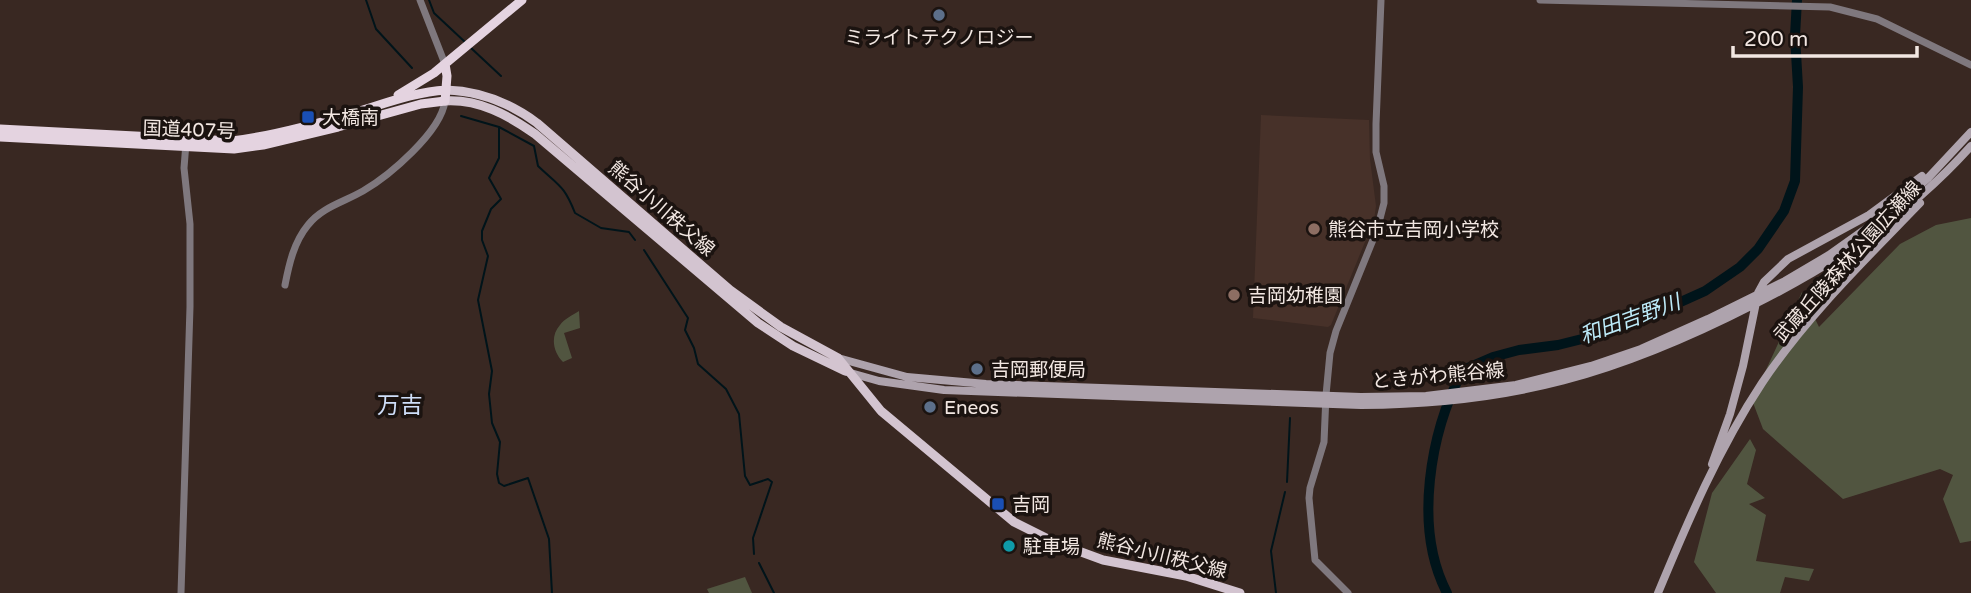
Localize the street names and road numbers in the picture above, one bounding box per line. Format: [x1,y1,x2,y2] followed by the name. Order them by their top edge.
[142,117,236,143] street label: 国道407号
[604,157,719,261] street label: 熊谷小川秩父線
[1770,177,1926,347] street label: 武蔵丘陵森林公園広瀬線
[1371,359,1505,393] street label: ときがわ熊谷線
[1095,529,1229,583] street label: 熊谷小川秩父線

